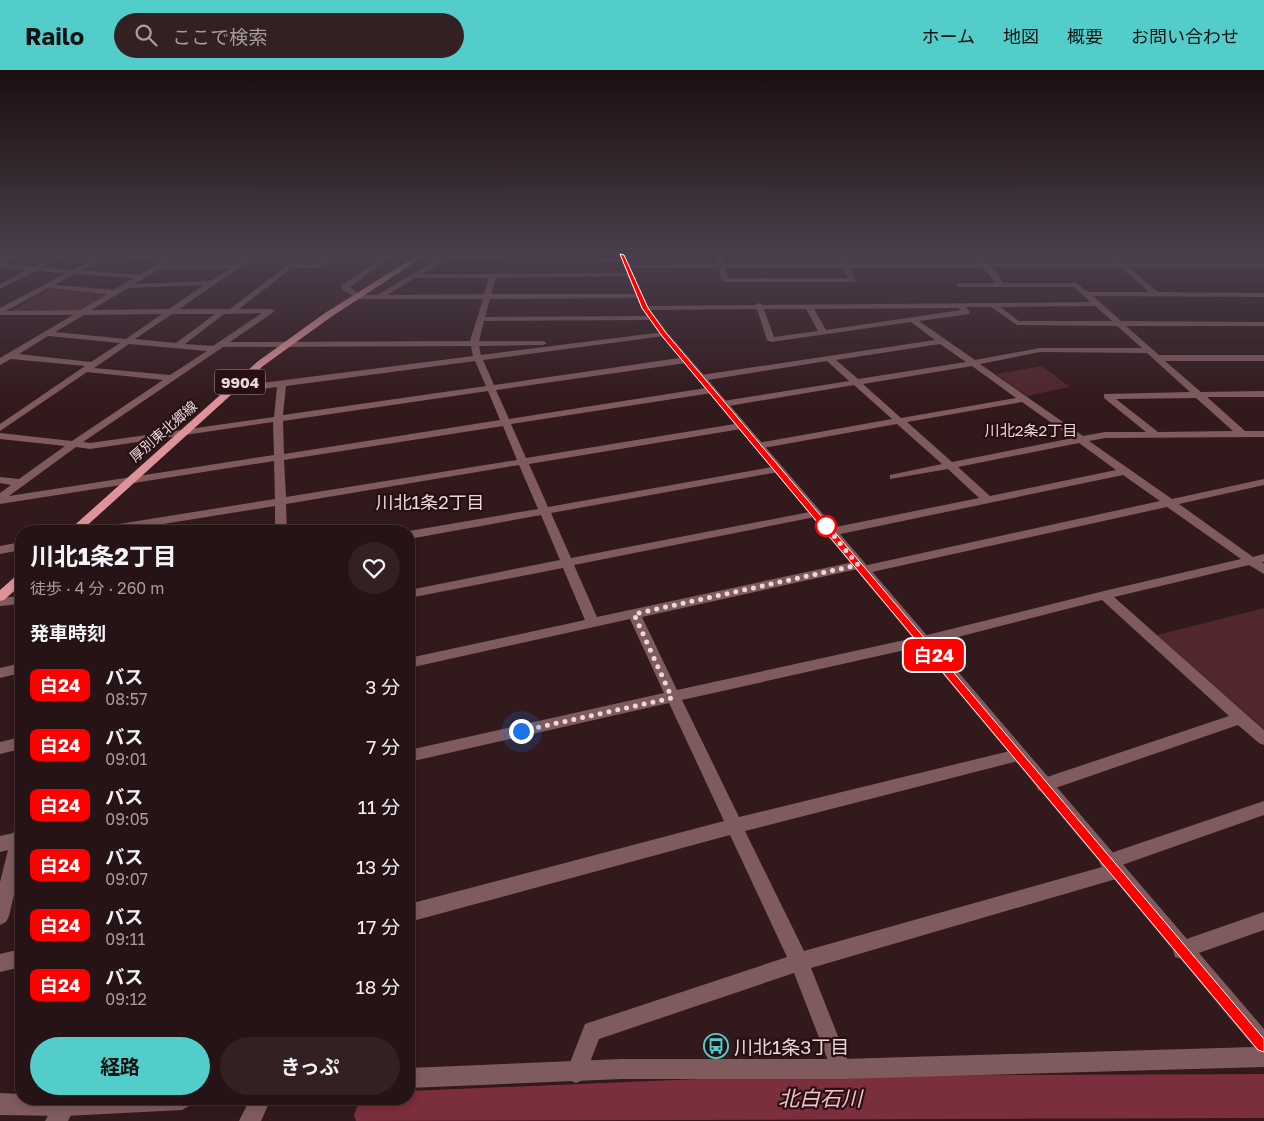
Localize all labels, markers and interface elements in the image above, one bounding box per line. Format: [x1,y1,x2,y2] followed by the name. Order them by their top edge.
[114,13,464,58] search box
[25,21,84,50] text: Railo
[132,21,160,49] icon: search
[172,25,267,48] text: ここで検索
[922,25,975,47] text: ホーム
[1003,25,1039,47] text: 地図
[1067,25,1103,47] text: 概要
[1131,25,1239,47] text: お問い合わせ
[215,370,265,394] road number: 9904
[126,397,200,465] street label: 厚別東北郷線
[985,421,1077,439] district label: 川北2条2丁目
[375,491,485,513] district label: 川北1条2丁目
[815,515,837,537] unlabelled marker
[30,541,177,570] text: 川北1条2丁目
[348,542,400,594] button: heart
[30,578,164,598] text: 徒歩 · 4 分 · 260 m
[30,621,106,644] text: 発車時刻
[905,639,963,671] line badge: 白24
[914,644,954,666] text: 白24
[105,665,143,688] text: バス
[40,674,80,696] text: 白24
[365,675,400,698] text: 3 分
[105,689,147,709] text: 08:57
[509,719,534,744] your location
[105,725,143,748] text: バス
[40,734,80,756] text: 白24
[366,735,400,758] text: 7 分
[105,749,147,769] text: 09:01
[105,785,143,808] text: バス
[40,794,80,816] text: 白24
[358,795,400,818] text: 11 分
[105,809,149,829] text: 09:05
[105,845,143,868] text: バス
[40,854,80,876] text: 白24
[356,855,400,878] text: 13 分
[105,869,148,889] text: 09:07
[105,905,143,928] text: バス
[40,914,80,936] text: 白24
[357,915,400,938] text: 17 分
[105,929,145,949] text: 09:11
[105,965,143,988] text: バス
[40,974,80,996] text: 白24
[355,975,400,998] text: 18 分
[105,989,147,1009] text: 09:12
[703,1033,729,1059] bus stop icon: 川北1条3丁目
[734,1035,849,1058] place label: 川北1条3丁目
[30,1037,210,1095] button: 経路
[220,1037,400,1095] button: きっぷ
[778,1085,864,1111] water label: 北白石川

